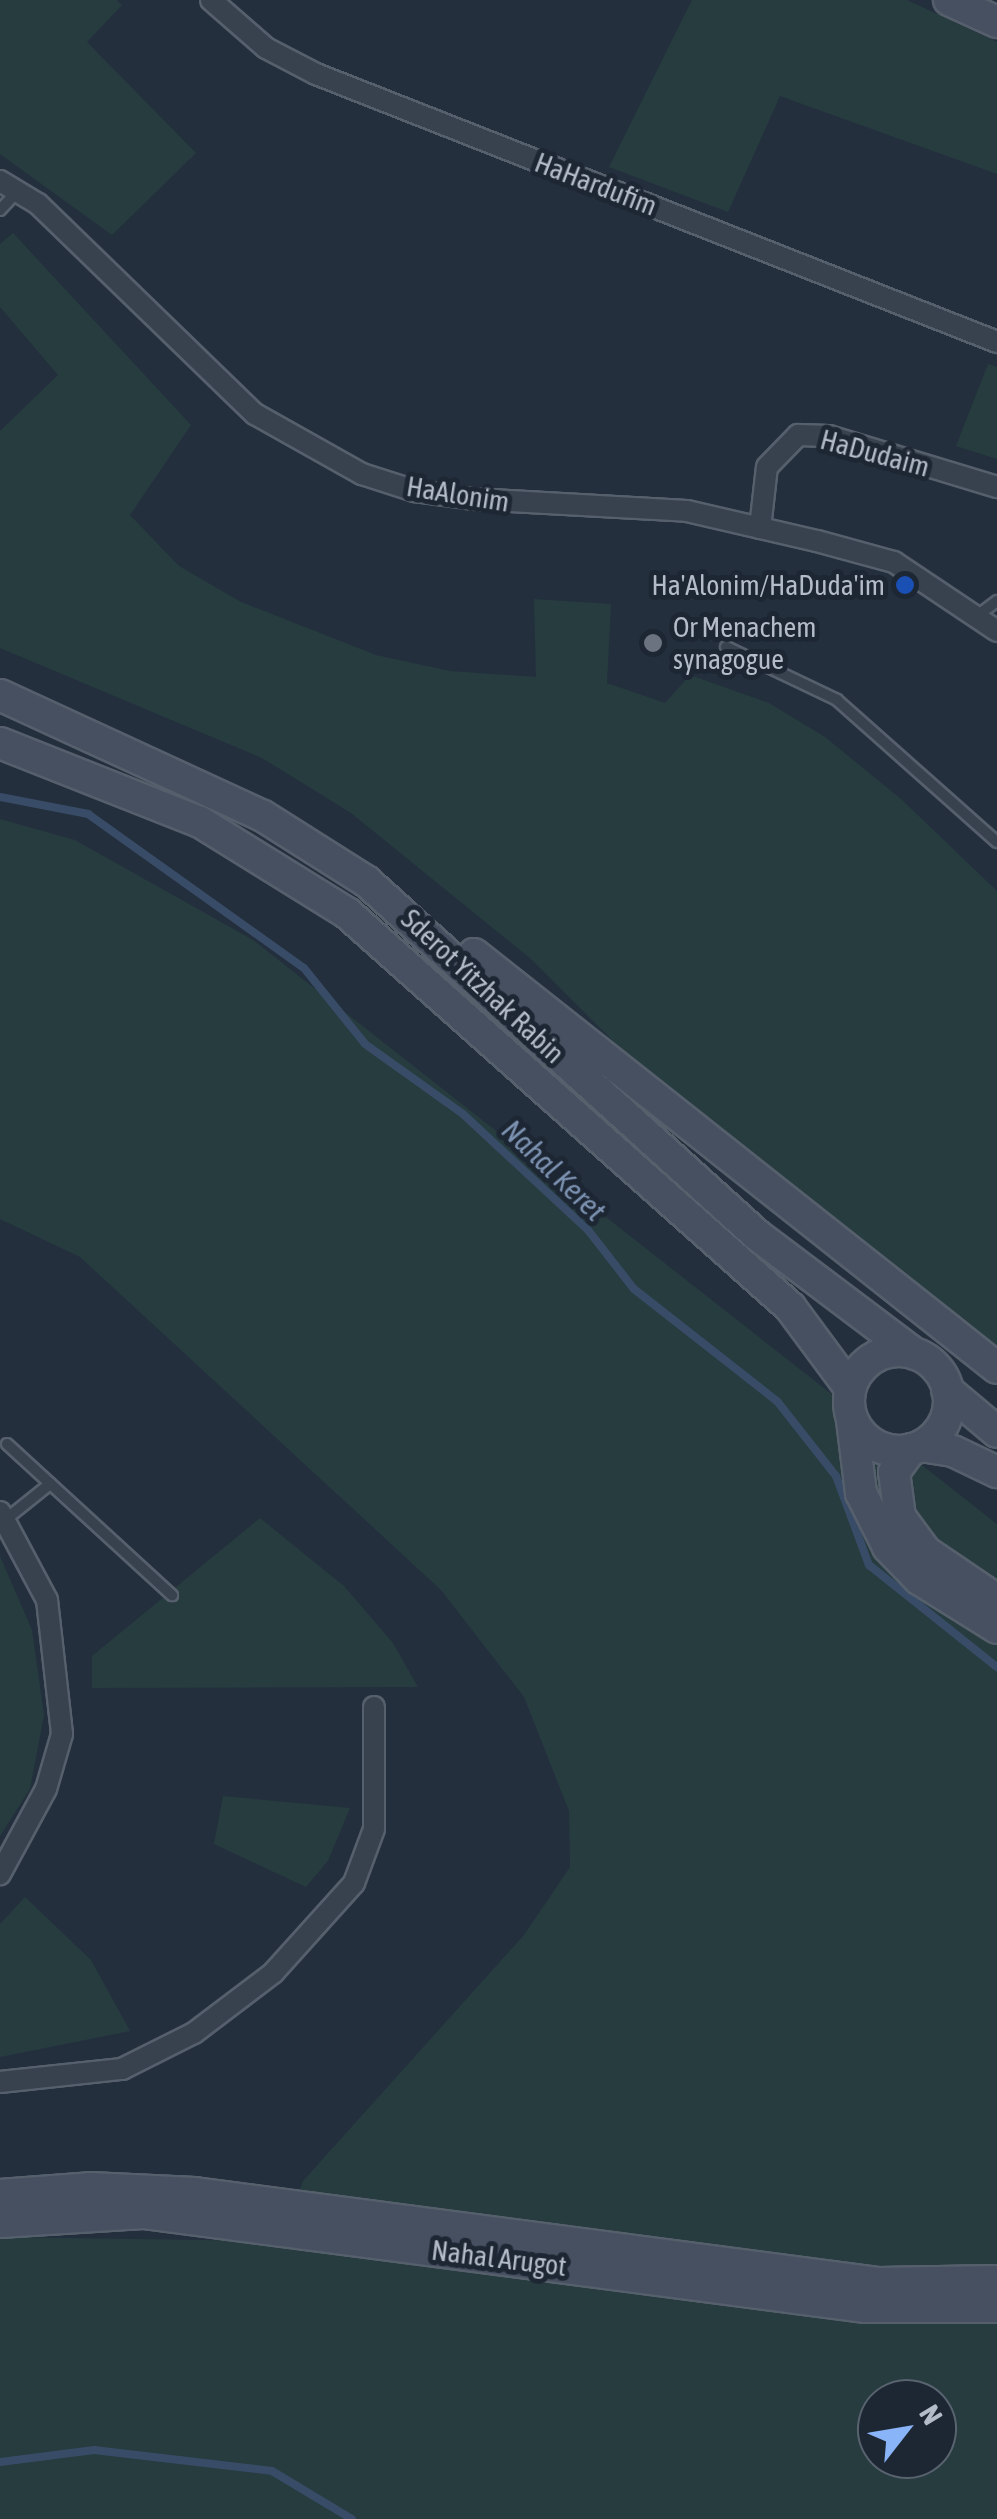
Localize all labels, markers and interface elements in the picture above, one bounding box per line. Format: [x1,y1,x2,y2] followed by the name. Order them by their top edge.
[530,145,662,223] street label: HaHardufim
[817,422,933,484] street label: HaDudaim
[404,469,512,519] street label: HaAlonim
[651,568,885,602] place label: Ha'Alonim/HaDuda'im
[894,574,916,596] marker: Ha'Alonim/HaDuda'im
[673,610,816,676] place label: Or Menachem synagogue
[642,632,664,654] marker: Or Menachem synagogue
[395,902,571,1070] street label: Sderot Yitzhak Rabin
[495,1112,613,1228] water label: Nahal Keret
[430,2233,568,2283] street label: Nahal Arugot
[857,2379,957,2479] north arrow
[913,2399,949,2430] text: N

